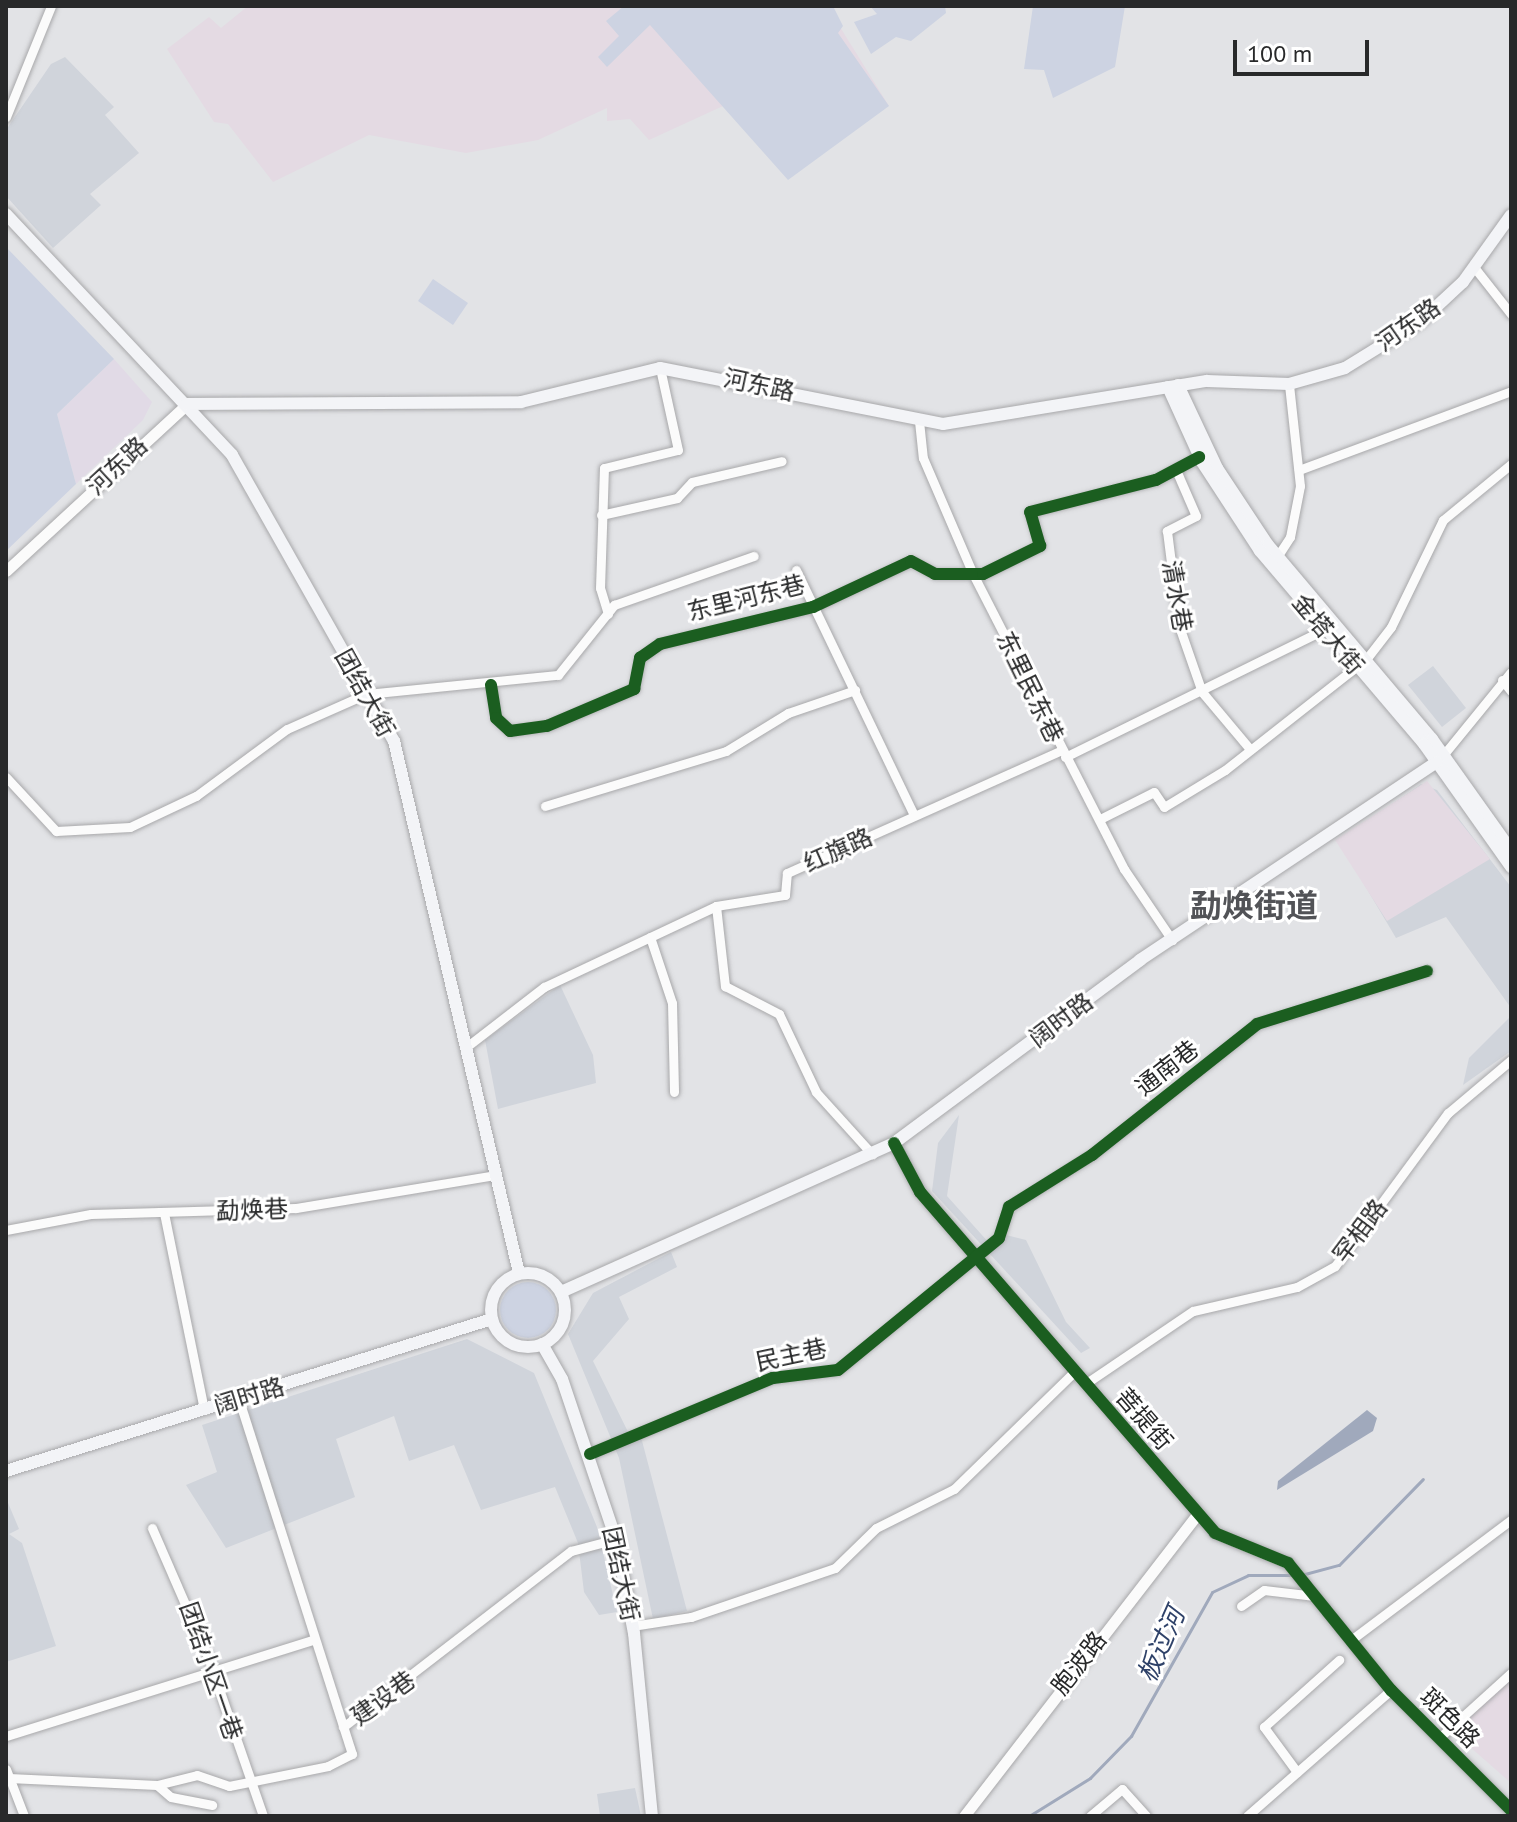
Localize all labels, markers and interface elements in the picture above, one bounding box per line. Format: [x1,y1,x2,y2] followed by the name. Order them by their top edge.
[1237,24,1373,74] scale bar
[1247,38,1312,69] text: 100 m
[1370,293,1446,357] street label: 河东路
[721,363,797,407] street label: 河东路
[81,431,153,501] street label: 河东路
[1157,558,1197,634] street label: 清水巷
[684,570,808,626] street label: 东里河东巷
[1286,588,1370,680] street label: 金塔大街
[991,627,1069,747] street label: 东里民东巷
[329,644,401,742] street label: 团结大街
[799,822,877,878] street label: 红旗路
[1190,886,1318,924] district label: 勐焕街道
[1024,987,1098,1053] street label: 阔时路
[1130,1034,1204,1102] street label: 通南巷
[216,1194,288,1226] street label: 勐焕巷
[1327,1194,1393,1268] street label: 罕相路
[753,1333,829,1377] street label: 民主巷
[210,1372,288,1420] street label: 阔时路
[1110,1382,1178,1456] street label: 菩提街
[597,1524,645,1624] street label: 团结大街
[174,1598,248,1744] street label: 团结小区一巷
[1131,1603,1191,1687] water label: 板过河
[1045,1626,1113,1700] street label: 胞波路
[345,1665,421,1731] street label: 建设巷
[1414,1682,1486,1754] street label: 斑色路

